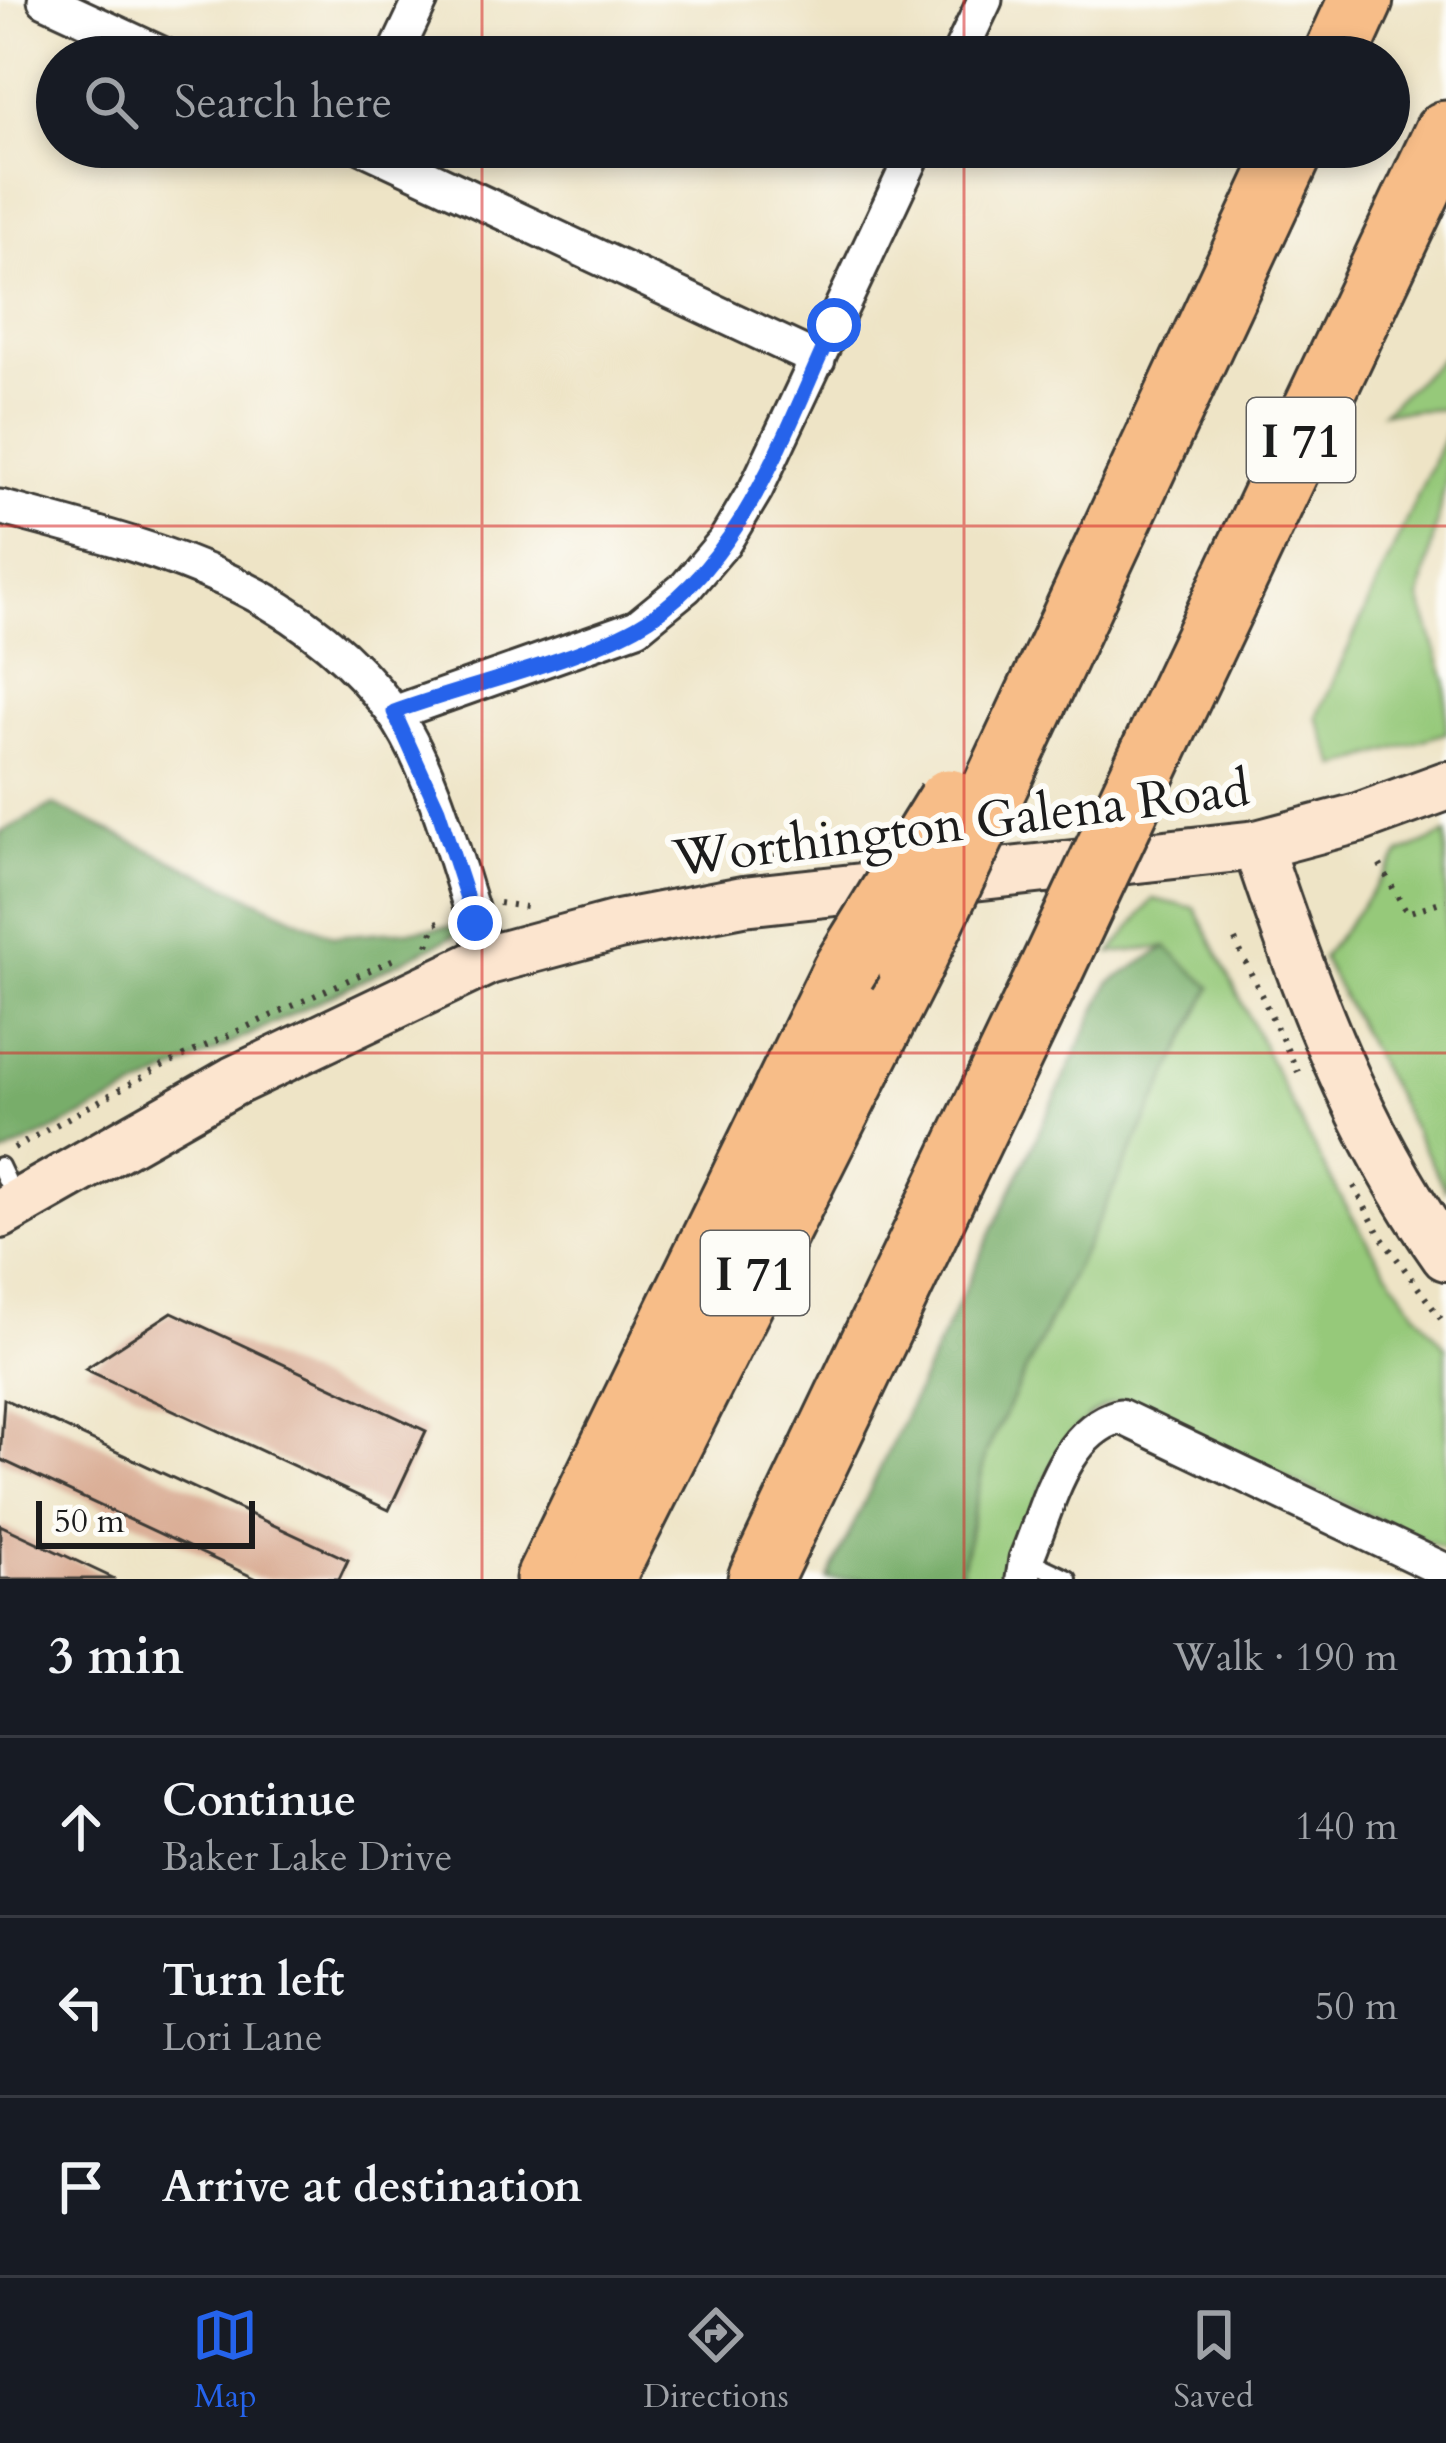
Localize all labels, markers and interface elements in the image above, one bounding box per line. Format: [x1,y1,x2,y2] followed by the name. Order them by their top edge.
[36,36,1410,168] search box
[78,69,144,135] icon: search
[174,72,392,133] text: Search here
[807,298,861,352] route start
[1247,398,1355,482] road number: I 71
[668,754,1253,894] street label: Worthington Galena Road
[448,896,502,950] route end
[701,1231,809,1315] road number: I 71
[36,1495,255,1548] scale bar
[54,1499,125,1544] text: 50 m
[48,1622,184,1692] text: 3 min
[1173,1631,1398,1684] text: Walk · 190 m
[162,1770,356,1831] text: Continue
[48,1794,114,1860] icon: ahead
[1295,1800,1398,1853] text: 140 m
[162,1831,452,1884] text: Baker Lake Drive
[162,1950,344,2011] text: Turn left
[48,1974,114,2040] icon: left
[1315,1980,1398,2033] text: 50 m
[162,2011,323,2064] text: Lori Lane
[48,2154,114,2220] icon: arrive
[162,2156,582,2217] text: Arrive at destination
[192,2302,258,2419] tab: Map
[643,2302,789,2419] tab: Directions
[1174,2302,1254,2419] tab: Saved

